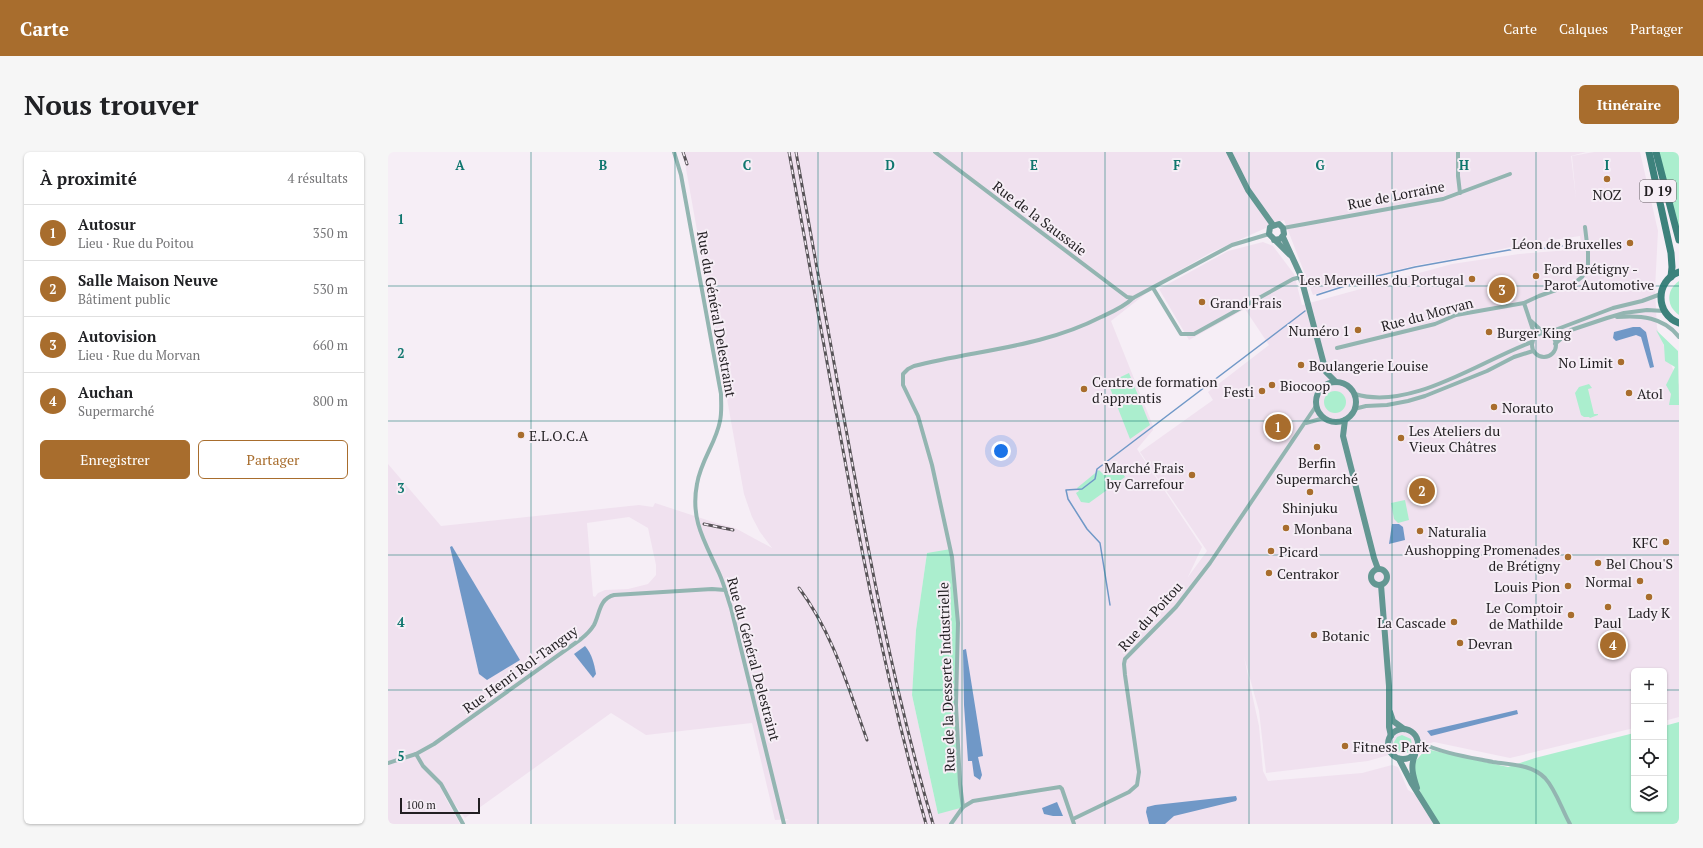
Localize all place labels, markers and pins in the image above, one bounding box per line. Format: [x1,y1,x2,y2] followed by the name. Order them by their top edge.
[1602,174,1612,184] marker: NOZ
[1593,185,1621,204] place label: NOZ
[1512,234,1622,253] place label: Léon de Bruxelles
[1625,238,1635,248] marker: Léon de Bruxelles
[1544,259,1654,294] place label: Ford Brétigny - Parot Automotive
[1300,270,1464,289] place label: Les Merveilles du Portugal
[1531,271,1541,281] marker: Ford Brétigny - Parot Automotive
[1467,274,1477,284] marker: Les Merveilles du Portugal
[1489,275,1515,305] pin: 3
[1210,293,1282,312] place label: Grand Frais
[1197,297,1207,307] marker: Grand Frais
[1289,321,1350,340] place label: Numéro 1
[1497,323,1572,342] place label: Burger King
[1353,325,1363,335] marker: Numéro 1
[1484,327,1494,337] marker: Burger King
[1558,353,1614,372] place label: No Limit
[1309,356,1428,375] place label: Boulangerie Louise
[1616,357,1626,367] marker: No Limit
[1296,360,1306,370] marker: Boulangerie Louise
[1092,372,1218,407] place label: Centre de formation d'apprentis
[1280,376,1330,395] place label: Biocoop
[1267,380,1277,390] marker: Biocoop
[1224,382,1254,401] place label: Festi
[1079,384,1089,394] marker: Centre de formation d'apprentis
[1637,384,1663,403] place label: Atol
[1257,386,1267,396] marker: Festi
[1624,388,1634,398] marker: Atol
[1502,398,1554,417] place label: Norauto
[1489,402,1499,412] marker: Norauto
[1265,412,1291,442] pin: 1
[1409,421,1500,456] place label: Les Ateliers du Vieux Châtres
[529,426,589,445] place label: E.L.O.C.A
[516,430,526,440] marker: E.L.O.C.A
[1396,433,1406,443] marker: Les Ateliers du Vieux Châtres
[1312,442,1322,452] marker: Berfin Supermarché
[1276,453,1358,488] place label: Berfin Supermarché
[1104,458,1185,493] place label: Marché Frais by Carrefour
[1187,470,1197,480] marker: Marché Frais by Carrefour
[1409,476,1435,506] pin: 2
[1305,487,1315,497] marker: Shinjuku
[1282,498,1338,517] place label: Shinjuku
[1294,519,1352,538] place label: Monbana
[1428,522,1487,541] place label: Naturalia
[1281,523,1291,533] marker: Monbana
[1415,526,1425,536] marker: Naturalia
[1632,533,1658,552] place label: KFC
[1661,537,1671,547] marker: KFC
[1404,540,1561,575] place label: Aushopping Promenades de Brétigny
[1279,542,1319,561] place label: Picard
[1266,546,1276,556] marker: Picard
[1563,552,1573,562] marker: Aushopping Promenades de Brétigny
[1606,554,1673,573] place label: Bel Chou'S
[1593,558,1603,568] marker: Bel Chou'S
[1277,564,1339,583] place label: Centrakor
[1264,568,1274,578] marker: Centrakor
[1585,572,1632,591] place label: Normal
[1635,576,1645,586] marker: Normal
[1494,577,1561,596] place label: Louis Pion
[1563,581,1573,591] marker: Louis Pion
[1644,592,1654,602] marker: Lady K
[1486,598,1564,633] place label: Le Comptoir de Mathilde
[1603,602,1613,612] marker: Paul
[1628,603,1671,622] place label: Lady K
[1566,610,1576,620] marker: Le Comptoir de Mathilde
[1377,613,1446,632] place label: La Cascade
[1594,613,1622,632] place label: Paul
[1449,617,1459,627] marker: La Cascade
[1322,626,1370,645] place label: Botanic
[1309,630,1319,640] marker: Botanic
[1600,630,1626,660] pin: 4
[1468,634,1513,653] place label: Devran
[1455,638,1465,648] marker: Devran
[1353,737,1430,756] place label: Fitness Park
[1340,741,1350,751] marker: Fitness Park

